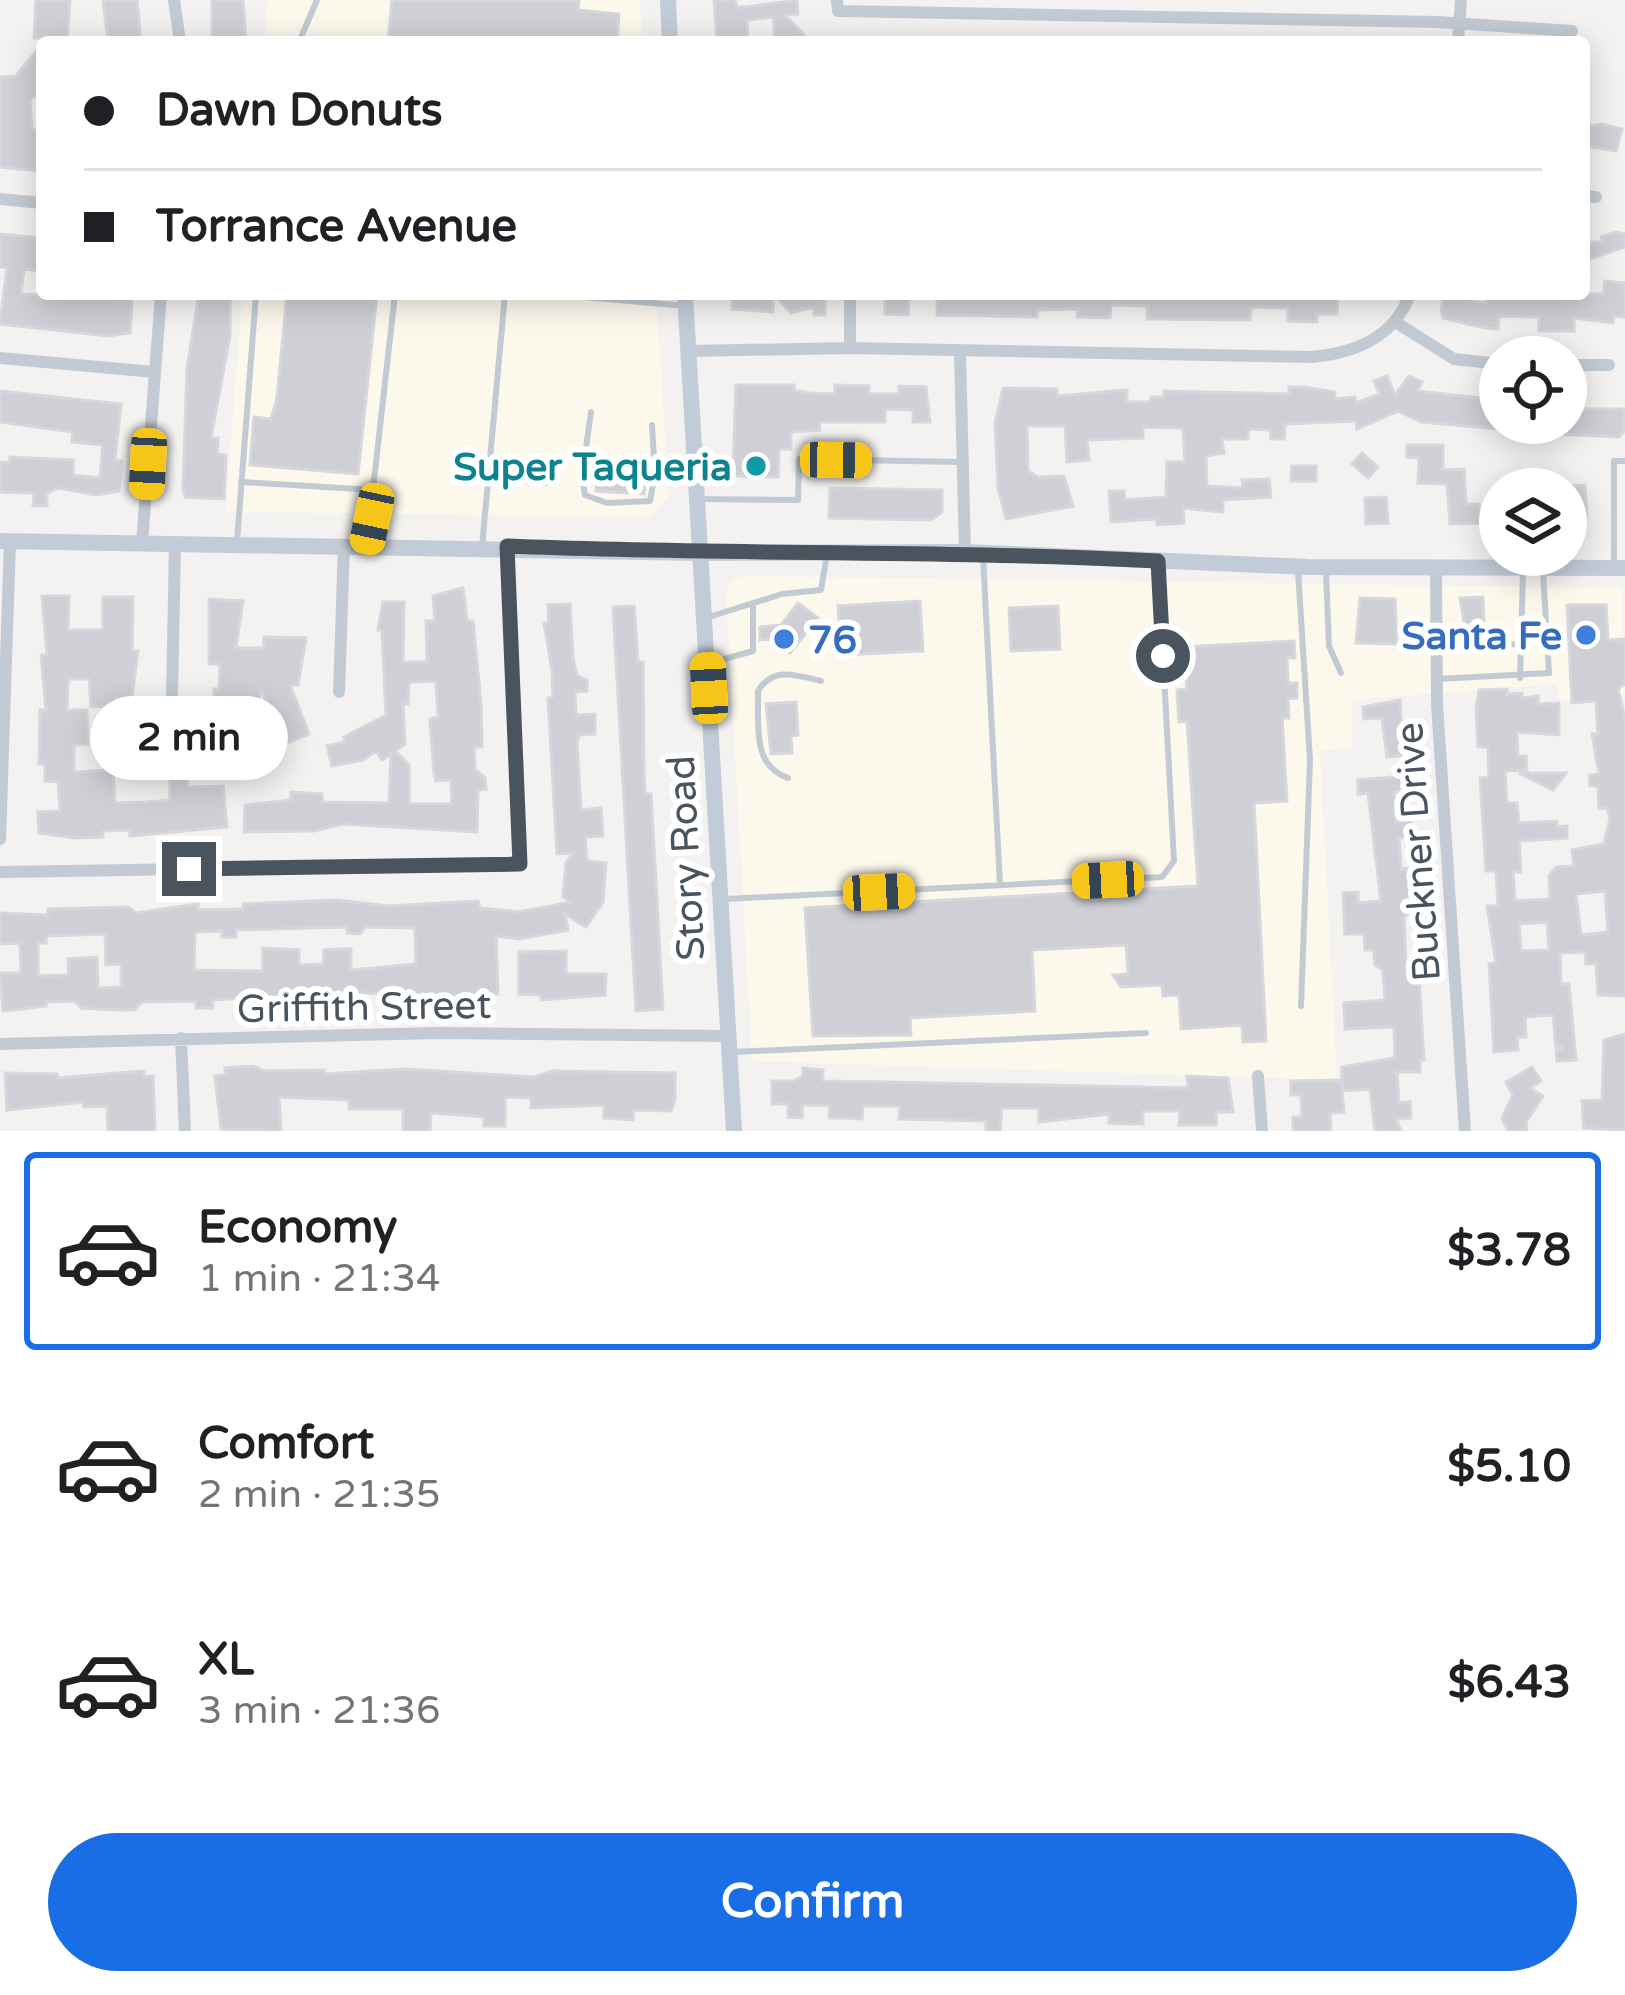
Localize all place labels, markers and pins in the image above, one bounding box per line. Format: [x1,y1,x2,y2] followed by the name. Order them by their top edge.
[453,444,732,491] place label: Super Taqueria
[743,453,769,479] marker: Super Taqueria
[1402,613,1562,660] place label: Santa Fe
[808,617,857,664] place label: 76
[1573,622,1599,648] marker: Santa Fe
[771,626,797,652] marker: 76

